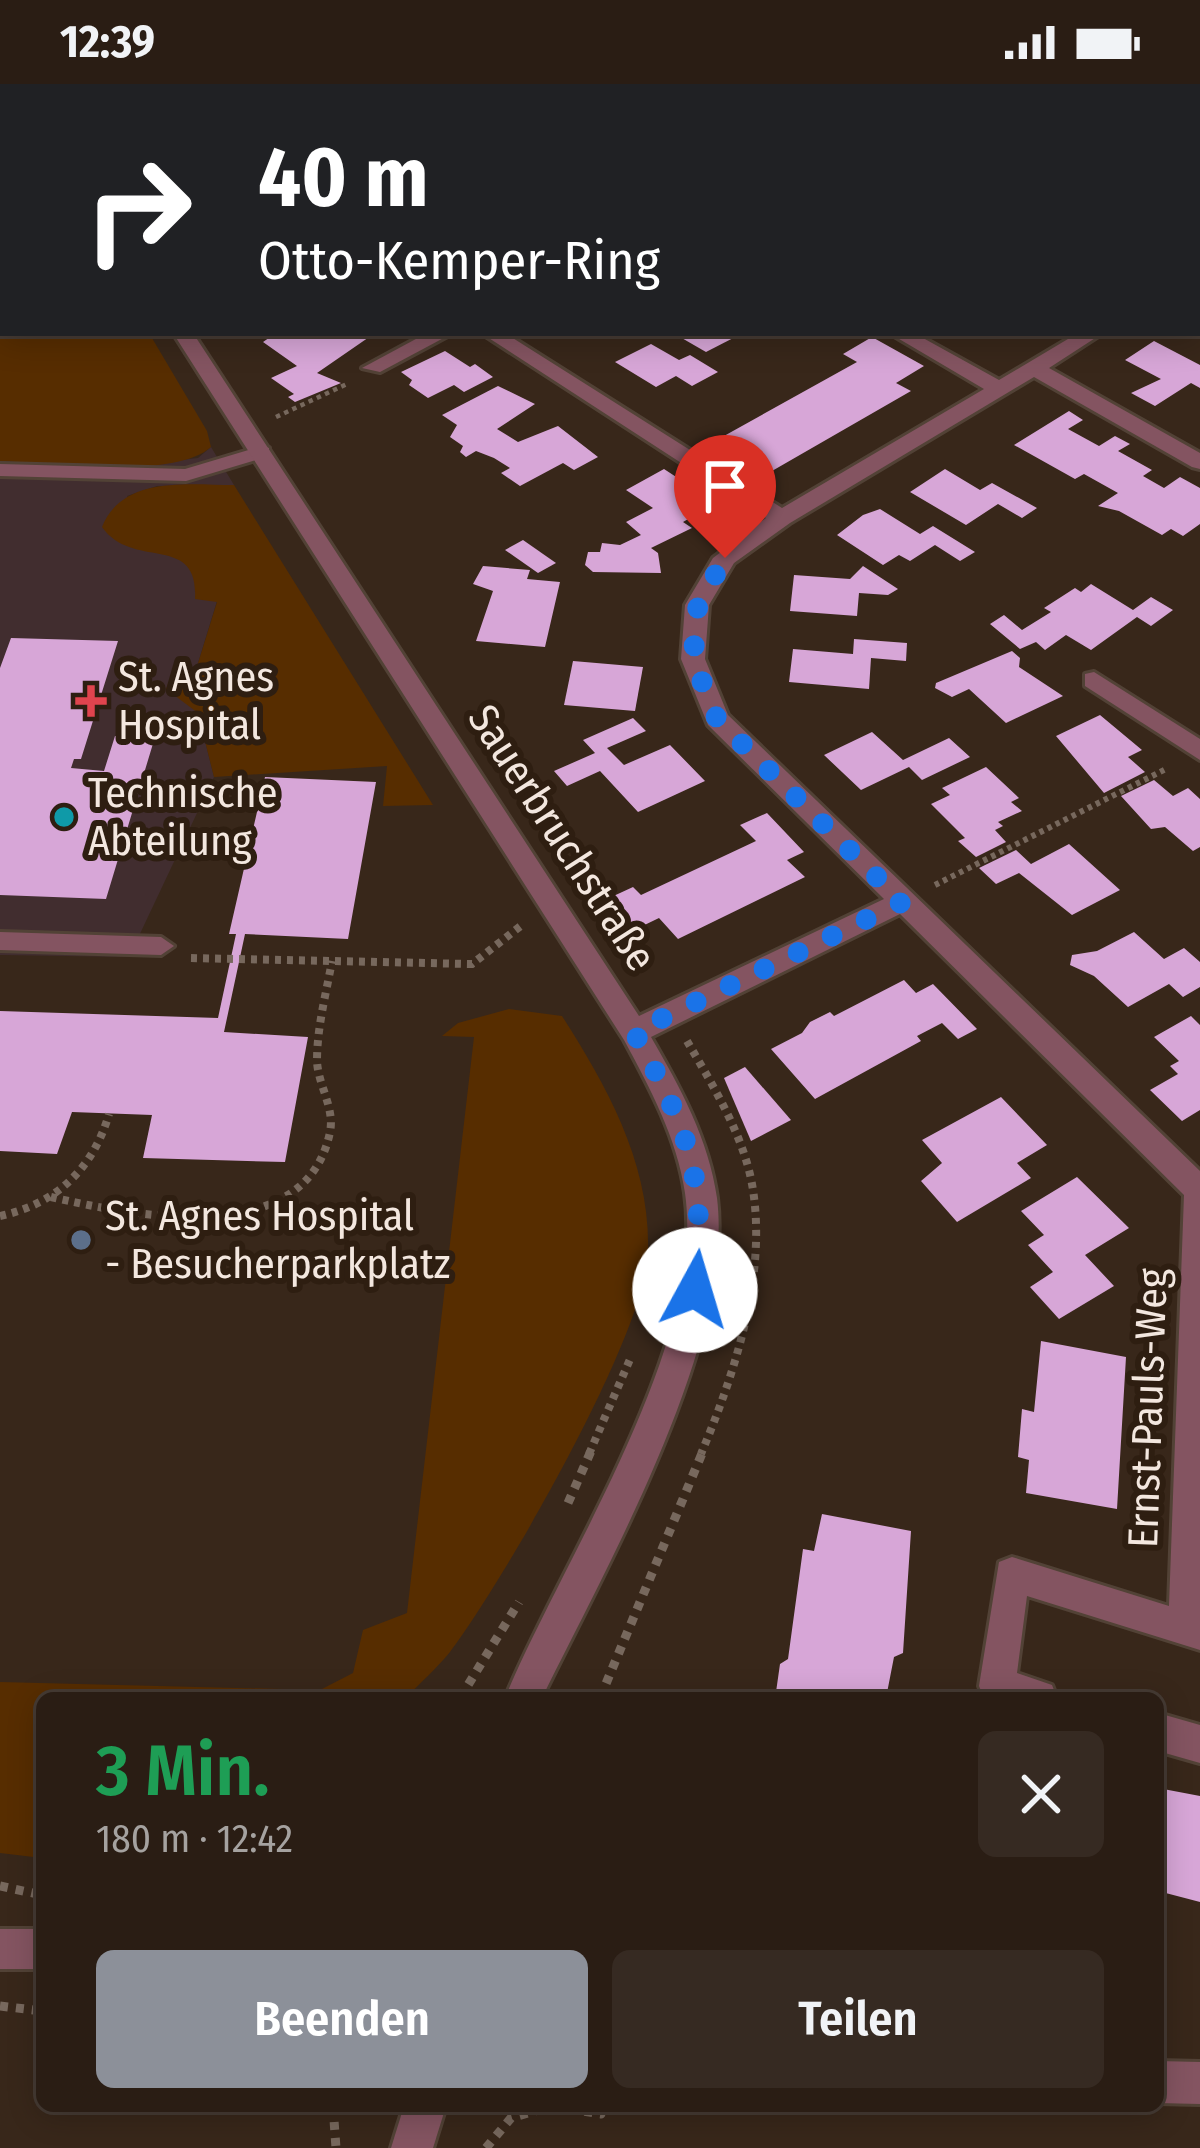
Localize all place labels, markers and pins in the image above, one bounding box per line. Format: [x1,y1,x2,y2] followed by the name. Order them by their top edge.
[674,435,776,558] pin
[118,652,274,750] place label: St. Agnes Hospital
[75,685,107,717] marker: St. Agnes Hospital
[88,768,278,866] place label: Technische Abteilung
[51,804,77,830] marker: Technische Abteilung
[105,1191,450,1289] place label: St. Agnes Hospital - Besucherparkplatz
[68,1227,94,1253] marker: St. Agnes Hospital - Besucherparkplatz

